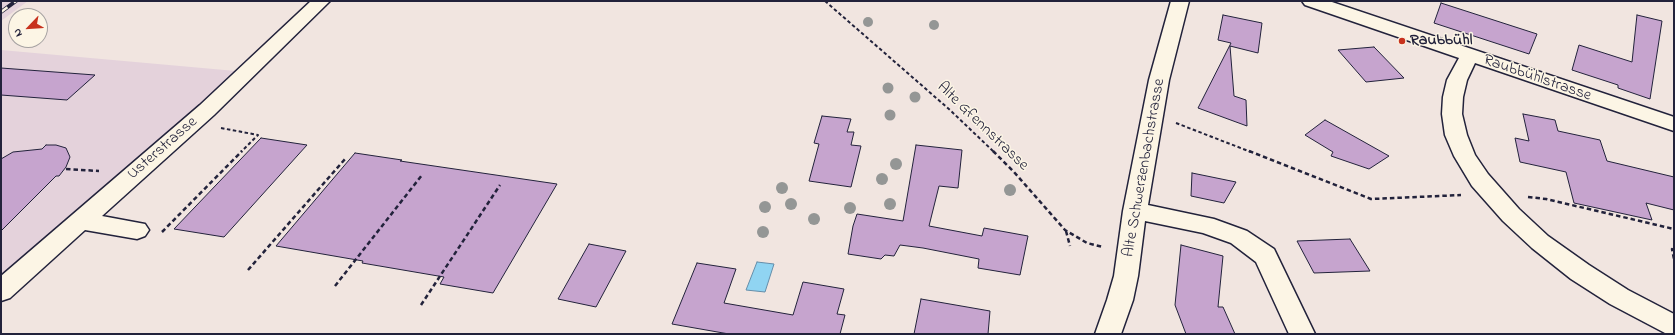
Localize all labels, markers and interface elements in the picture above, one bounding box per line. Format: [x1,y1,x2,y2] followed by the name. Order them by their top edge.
[8,8,48,48] north arrow
[9,26,27,39] text: N
[1410,31,1472,51] place label: Raubbühl
[1397,36,1407,46] marker: Raubbühl
[1480,52,1594,106] street label: Raubbühlstrasse
[1120,77,1170,259] street label: Alte Schwerzenbachstrasse
[932,78,1032,176] street label: Alte Gfennstrasse
[124,113,202,185] street label: Usterstrasse

